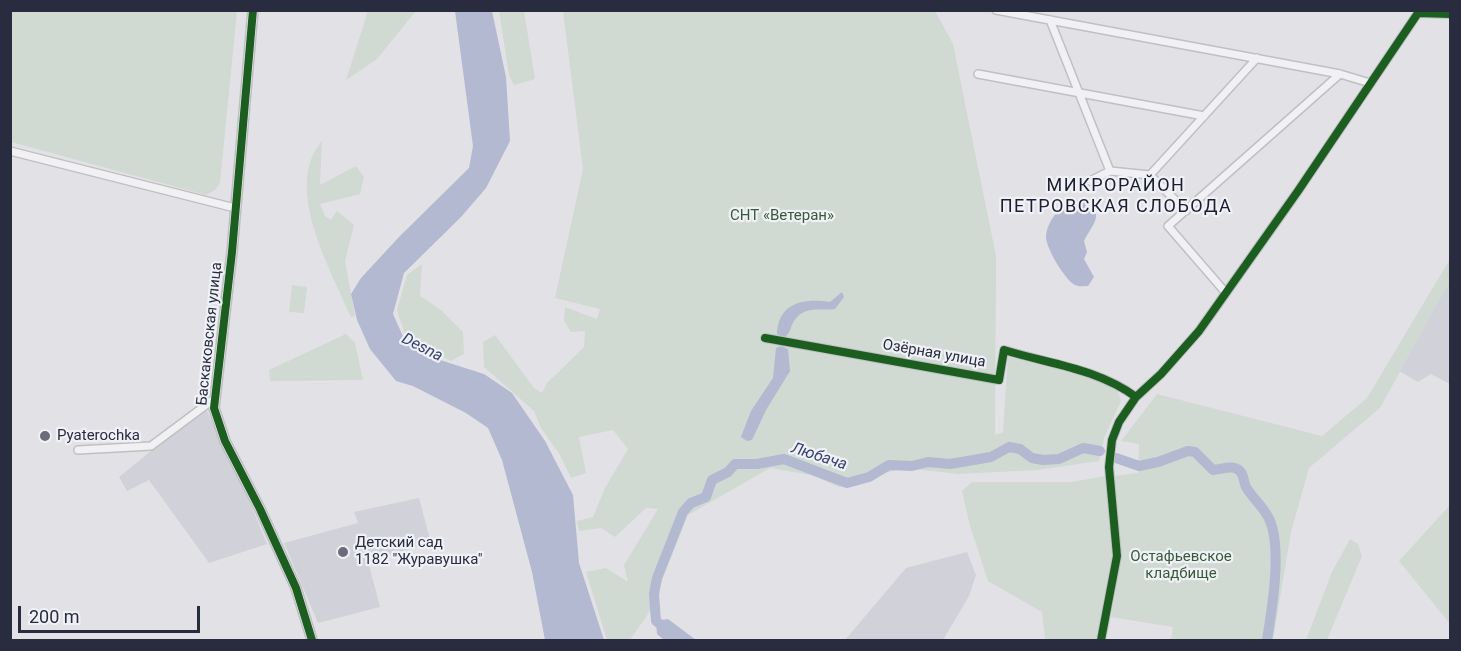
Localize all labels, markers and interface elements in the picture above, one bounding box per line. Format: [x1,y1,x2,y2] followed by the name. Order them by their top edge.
[1000,175,1232,218] district label: МИКРОРАЙОН ПЕТРОВСКАЯ СЛОБОДА
[730,207,834,225] park label: СНТ «Ветеран»
[194,261,226,407] street label: Баскаковская улица
[398,330,446,366] water label: Desna
[881,336,987,372] street label: Озёрная улица
[57,427,140,445] place label: Pyaterochka
[38,429,52,443] marker: Pyaterochka
[789,439,849,475] water label: Любача
[355,534,483,569] place label: Детский сад 1182 "Журавушка"
[336,545,350,559] marker: Детский сад 1182 "Журавушка"
[1130,548,1232,583] park label: Остафьевское кладбище
[21,594,202,632] scale bar
[29,606,80,627] text: 200 m

